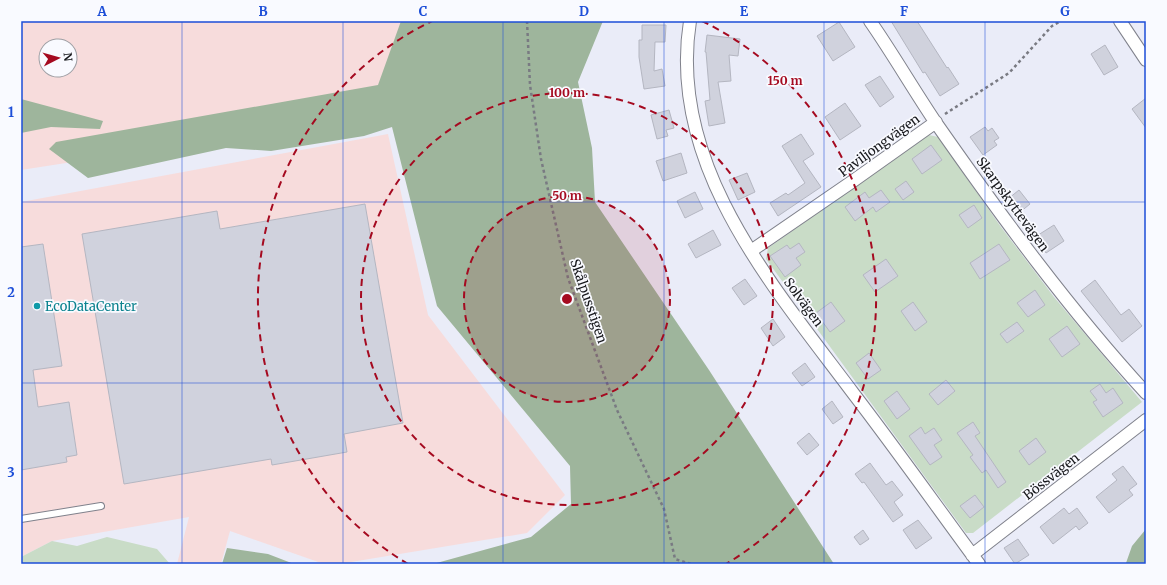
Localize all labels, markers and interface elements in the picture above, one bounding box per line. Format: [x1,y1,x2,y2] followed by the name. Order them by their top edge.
[96,3,107,20] text: A
[258,3,268,20] text: B
[419,3,428,20] text: C
[579,3,589,20] text: D
[740,3,749,20] text: E
[900,3,908,20] text: F
[1060,3,1070,20] text: G
[38,38,78,78] north arrow
[61,52,75,62] text: N
[768,73,803,88] text: 150 m
[549,85,585,100] text: 100 m
[8,104,14,121] text: 1
[835,110,923,180] street label: Paviljongvägen
[972,154,1053,255] street label: Skarpskyttevägen
[552,188,582,203] text: 50 m
[566,257,611,346] street label: Skålpusstigen
[780,274,827,330] street label: Solvägen
[7,284,15,301] text: 2
[560,292,574,306] centre of rings
[45,298,137,315] place label: EcoDataCenter
[32,301,42,311] marker: EcoDataCenter
[1020,449,1083,504] street label: Bössvägen
[7,464,15,481] text: 3

